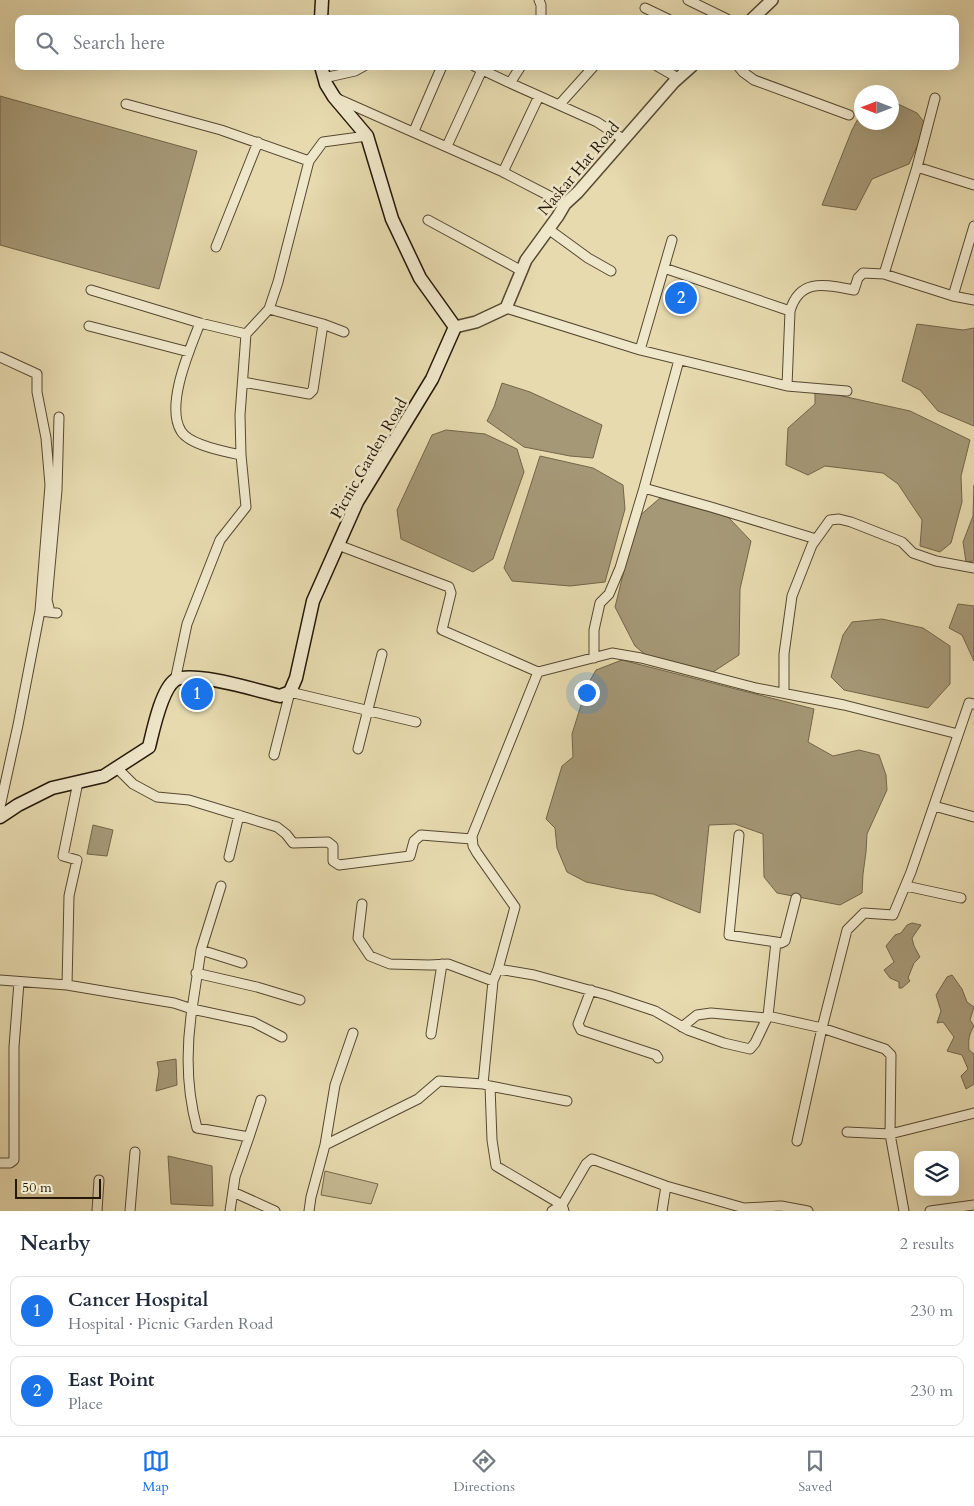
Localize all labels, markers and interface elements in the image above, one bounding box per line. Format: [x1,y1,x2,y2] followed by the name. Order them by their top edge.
[15,15,959,70] search box
[33,29,61,57] icon: search
[73,30,165,56] text: Search here
[854,85,899,130] north arrow
[533,117,625,220] street label: Naskar Hat Road
[665,279,697,317] pin: 2
[325,394,413,523] street label: Picnic Garden Road
[181,675,213,713] pin: 1
[574,680,600,706] your location
[914,1151,959,1196] map controls
[914,1151,959,1196] button: layers
[15,1176,101,1199] scale bar
[22,1178,52,1197] text: 50 m
[20,1229,91,1258] text: Nearby
[900,1233,954,1255] text: 2 results
[68,1287,208,1313] text: Cancer Hospital
[33,1300,41,1322] text: 1
[911,1300,953,1322] text: 230 m
[68,1313,273,1335] text: Hospital · Picnic Garden Road
[68,1367,154,1393] text: East Point
[33,1380,41,1402] text: 2
[911,1380,953,1402] text: 230 m
[68,1393,103,1415] text: Place
[142,1447,170,1496] tab: Map
[453,1447,515,1496] tab: Directions
[798,1447,832,1496] tab: Saved

